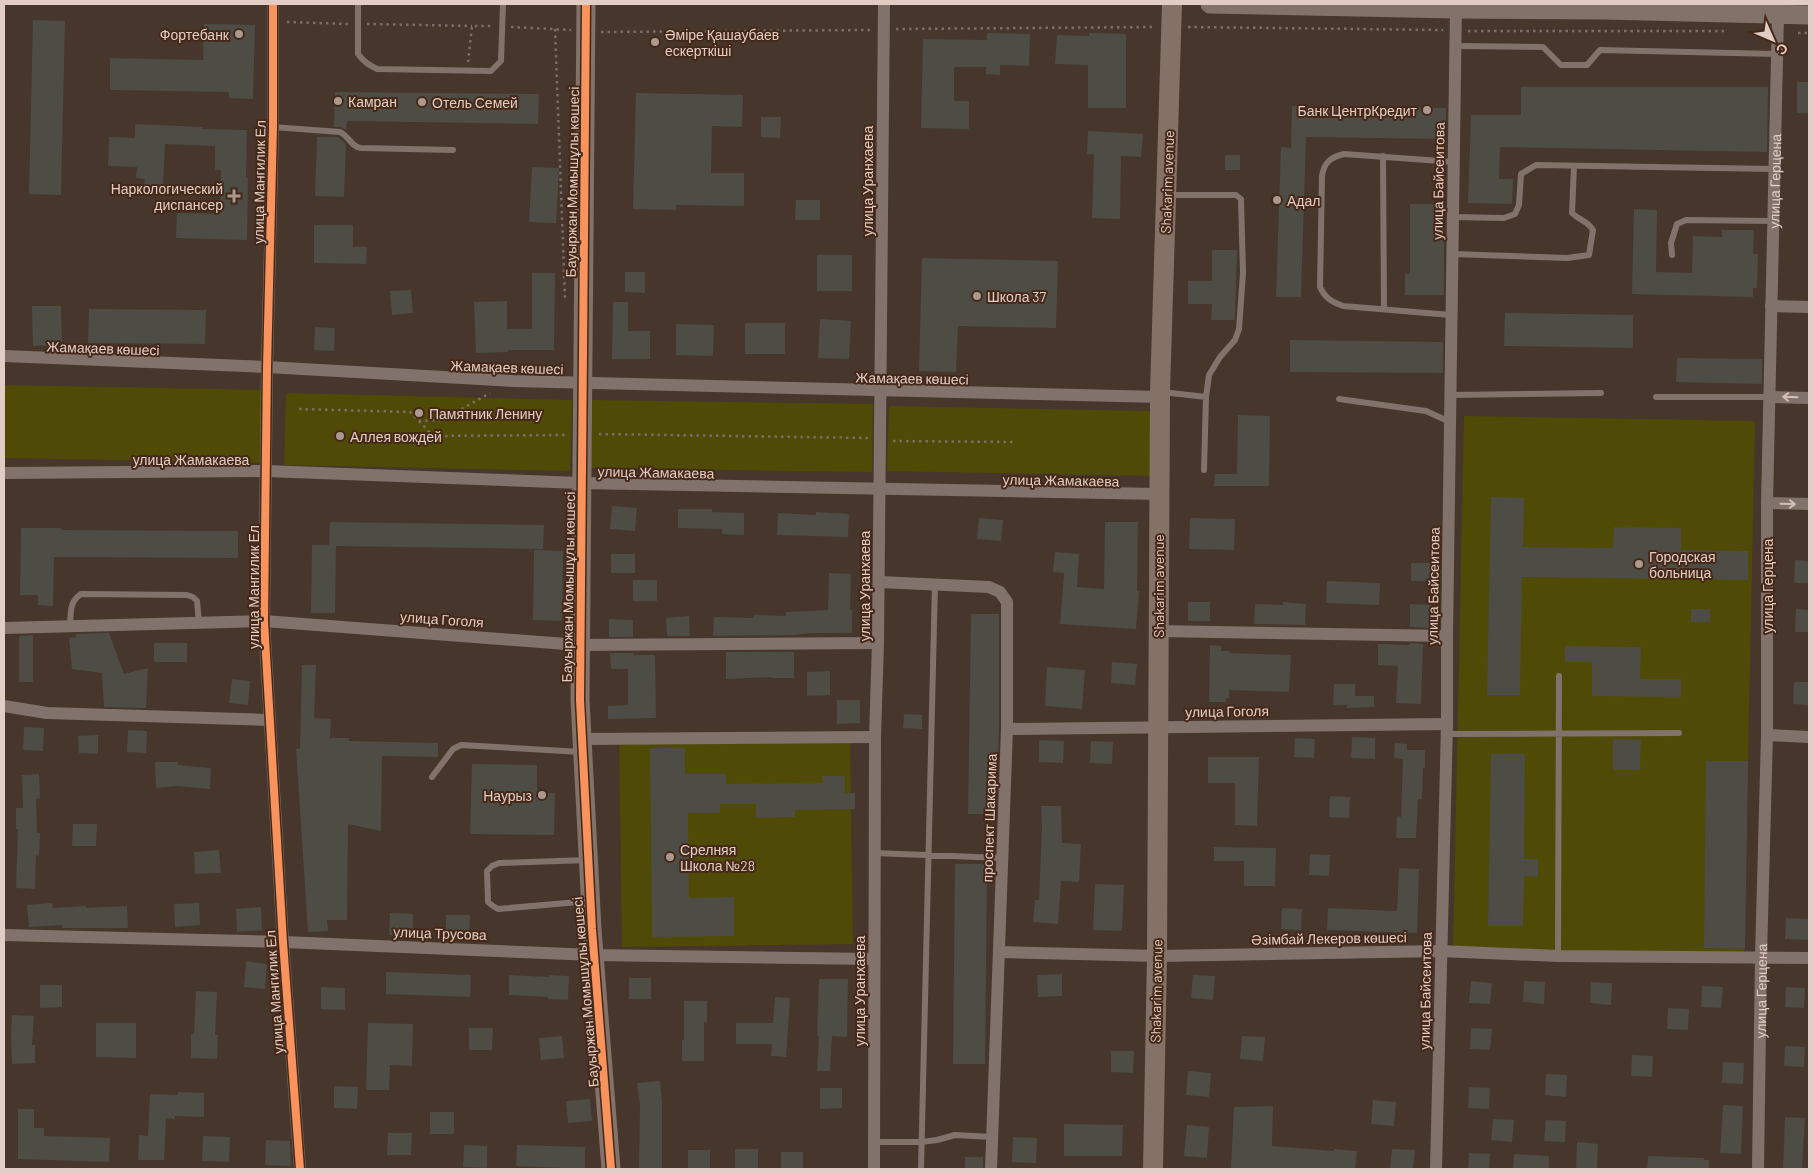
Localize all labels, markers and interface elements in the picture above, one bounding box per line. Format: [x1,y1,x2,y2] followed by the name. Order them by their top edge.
[1748,15,1798,65] north arrow
[160,26,230,43] place label: Фортебанк
[665,26,779,59] place label: Әміре Қашаубаев ескерткіші
[233,28,245,40] marker: Фортебанк
[649,36,661,48] marker: Әміре Қашаубаев ескерткіші
[1773,40,1792,59] text: С
[562,86,582,278] street label: Бауыржан Момышұлы көшесі
[348,93,397,110] place label: Камран
[432,94,518,111] place label: Отель Семей
[332,95,344,107] marker: Камран
[416,96,428,108] marker: Отель Семей
[1297,102,1418,119] place label: Банк ЦентрКредит
[1421,104,1433,116] marker: Банк ЦентрКредит
[249,120,269,244] street label: улица Мангилик Ел
[1428,122,1448,240] street label: улица Байсеитова
[859,126,876,236] street label: улица Уранхаева
[1157,130,1177,234] street label: Shakarim avenue
[1765,133,1784,229] street label: улица Герцена
[111,180,223,213] place label: Наркологический диспансер
[227,189,241,203] marker: Наркологический диспансер
[1287,192,1320,209] place label: Адал
[1271,194,1283,206] marker: Адал
[987,288,1047,305] place label: Школа 37
[971,290,983,302] marker: Школа 37
[46,338,160,358] street label: Жамақаев көшесі
[450,357,564,377] street label: Жамақаев көшесі
[855,369,969,387] street label: Жамақаев көшесі
[1782,393,1798,402] one-way arrow
[429,405,542,422] place label: Памятник Ленину
[413,407,425,419] marker: Памятник Ленину
[350,428,442,445] place label: Аллея вождей
[334,430,346,442] marker: Аллея вождей
[133,451,250,468] street label: улица Жамакаева
[598,462,715,482] street label: улица Жамакаева
[1003,470,1120,490] street label: улица Жамакаева
[558,491,578,683] street label: Бауыржан Момышұлы көшесі
[1780,499,1796,508] one-way arrow
[245,525,262,649] street label: улица Мангилик Ел
[1423,527,1443,645] street label: улица Байсеитова
[856,531,873,641] street label: улица Уранхаева
[1150,534,1167,638] street label: Shakarim avenue
[1759,538,1776,633] street label: улица Герцена
[1649,548,1716,581] place label: Городская больница
[1633,558,1645,570] marker: Городская больница
[400,608,484,630] street label: улица Гоголя
[1185,702,1269,720] street label: улица Гоголя
[978,753,1000,883] street label: проспект Шакарима
[483,787,532,804] place label: Наурыз
[536,789,548,801] marker: Наурыз
[680,841,755,874] place label: Срелняя Школа №28
[664,851,676,863] marker: Срелняя Школа №28
[568,896,602,1088] street label: Бауыржан Момышұлы көшесі
[393,923,487,943] street label: улица Трусова
[1251,928,1407,948] street label: Әзімбай Лекеров көшесі
[261,930,287,1054] street label: улица Мангилик Ел
[1415,932,1435,1050] street label: улица Байсеитова
[851,936,868,1046] street label: улица Уранхаева
[1147,939,1165,1043] street label: Shakarim avenue
[1751,943,1770,1039] street label: улица Герцена

